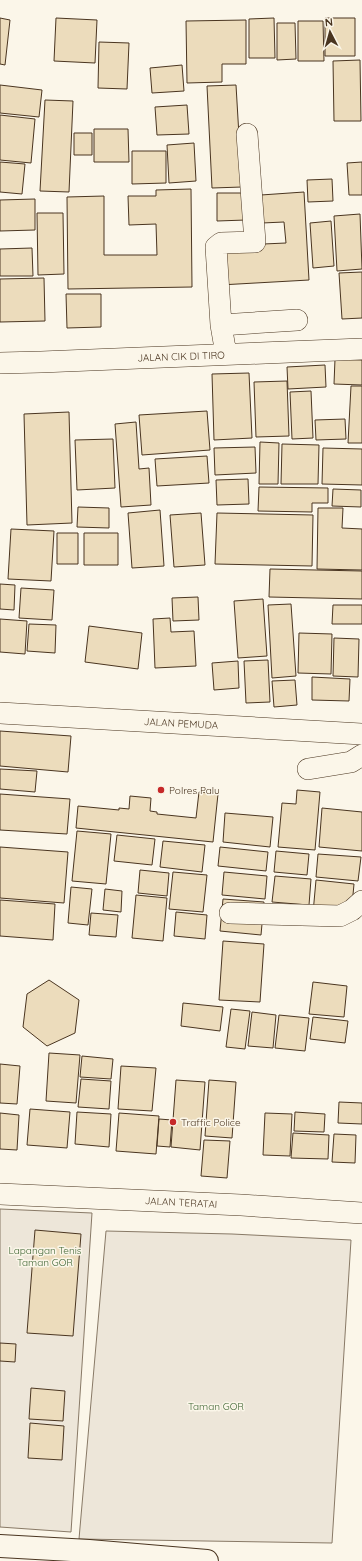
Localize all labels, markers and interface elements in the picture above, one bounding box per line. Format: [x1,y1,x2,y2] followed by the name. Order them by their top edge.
[310,12,350,52] north arrow
[324,15,334,29] text: N
[137,348,225,365] street label: JALAN CIK DI TIRO
[143,715,219,732] street label: JALAN PEMUDA
[169,784,220,797] place label: Polres Palu
[156,785,166,795] marker: Polres Palu
[181,1116,241,1129] place label: Traffic Police
[168,1117,178,1127] marker: Traffic Police
[144,1194,218,1211] street label: JALAN TERATAI
[8,1244,82,1269] park label: Lapangan Tenis Taman GOR
[188,1400,244,1413] park label: Taman GOR

